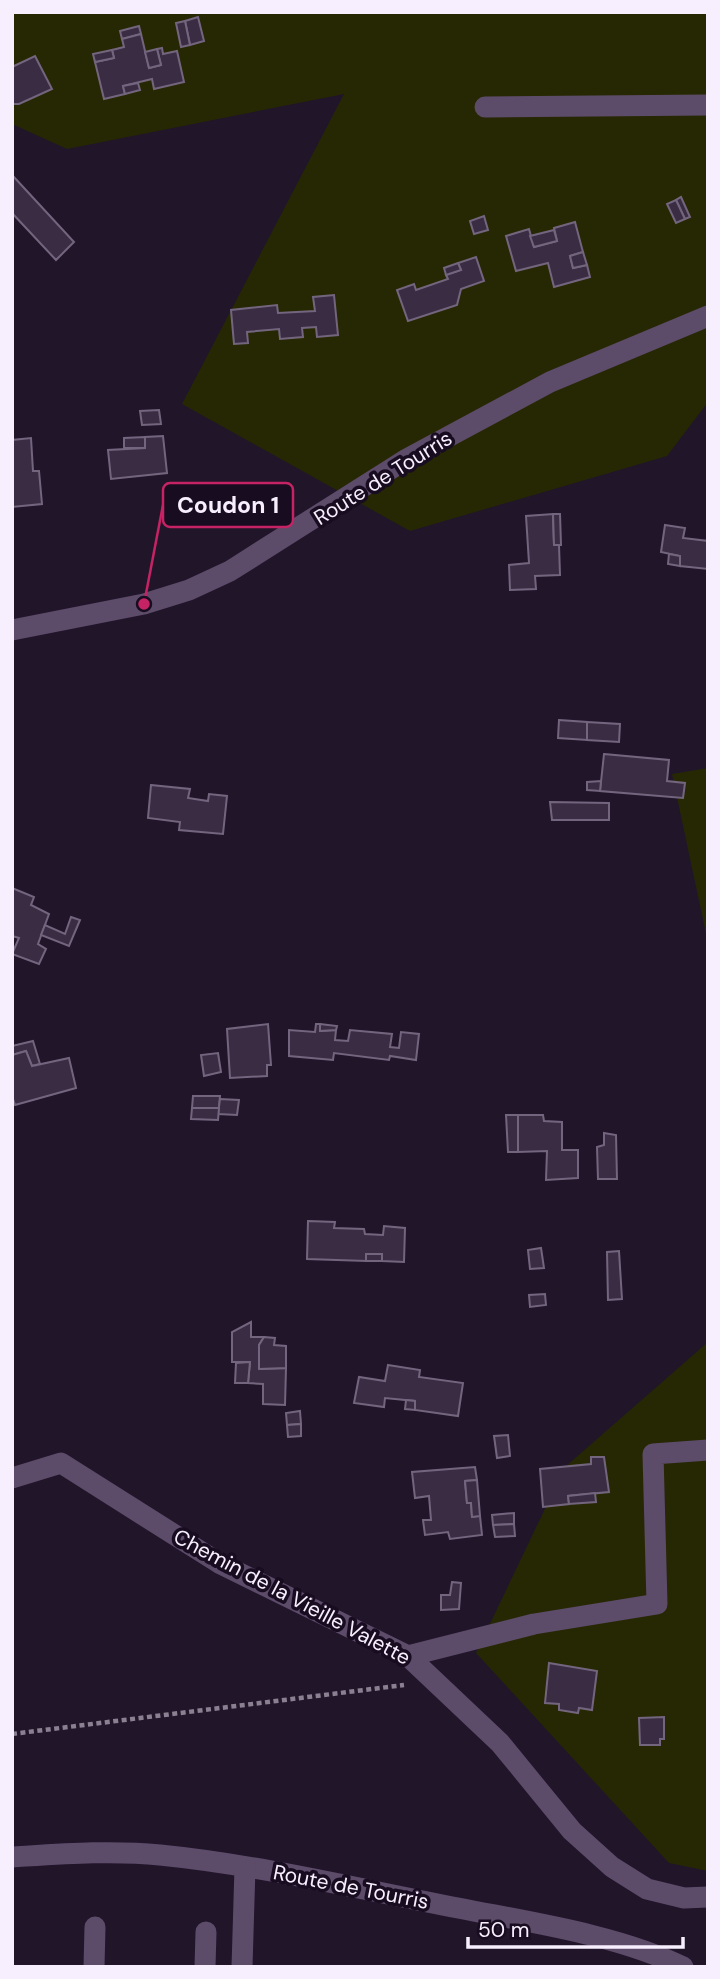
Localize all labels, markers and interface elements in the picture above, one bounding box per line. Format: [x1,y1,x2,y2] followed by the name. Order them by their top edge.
[309,424,457,532] street label: Route de Tourris
[163,483,293,527] callout: Coudon 1
[177,490,279,520] text: Coudon 1
[169,1523,415,1671] street label: Chemin de la Vieille Valette
[271,1858,431,1916] street label: Route de Tourris
[468,1906,683,1950] scale bar
[478,1916,529,1944] text: 50 m

